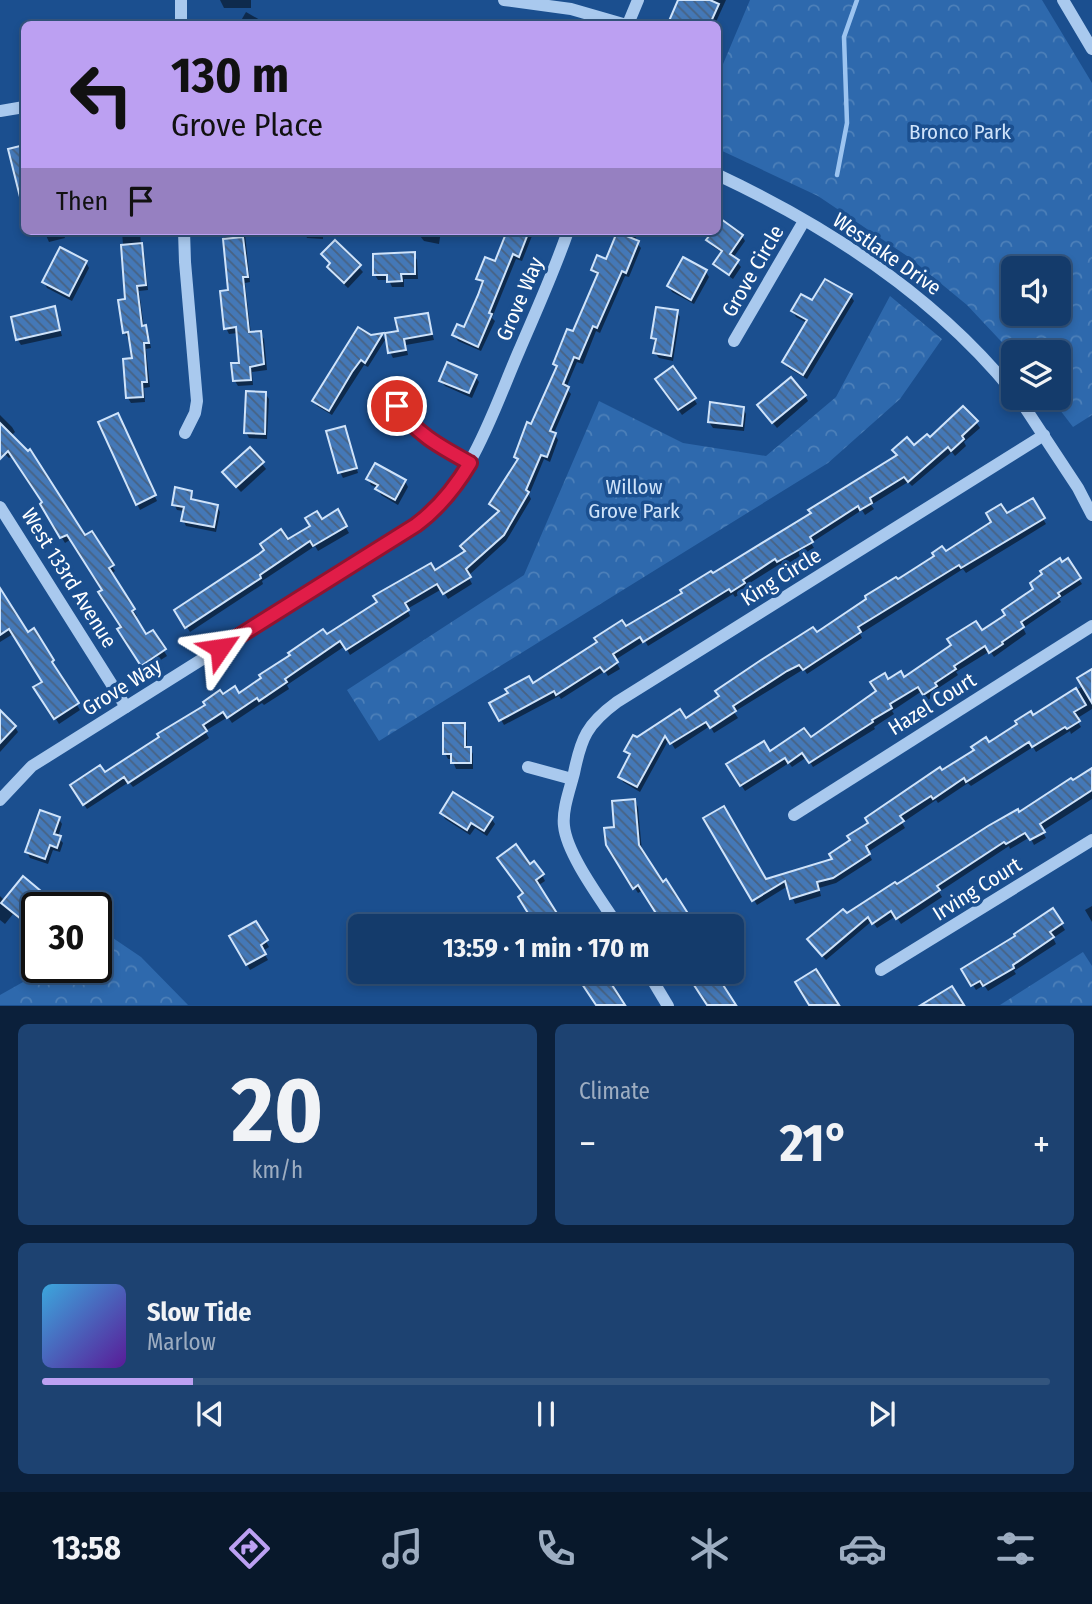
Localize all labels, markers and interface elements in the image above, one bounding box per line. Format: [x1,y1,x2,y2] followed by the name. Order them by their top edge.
[171,46,289,105] text: 130 m
[56,49,147,140] icon: left
[171,106,323,144] text: Grove Place
[909,119,1011,145] park label: Bronco Park
[122,182,160,220] icon: arrive
[56,186,108,217] text: Then
[828,207,946,301] street label: Westlake Drive
[716,220,790,322] street label: Grove Circle
[491,252,550,345] street label: Grove Way
[1001,256,1071,410] map controls
[1001,256,1071,326] button: sound
[1001,340,1071,410] button: layers
[367,376,427,436] pin
[378,387,416,425] icon: arrive
[588,474,680,524] park label: Willow Grove Park
[16,503,122,653] street label: West 133rd Avenue
[736,542,826,612] street label: King Circle
[183,611,257,685] position arrow
[77,652,167,722] street label: Grove Way
[883,667,981,741] street label: Hazel Court
[928,851,1026,926] street label: Irving Court
[21,892,112,983] speed limit sign: 30
[443,933,649,964] text: 13:59 · 1 min · 170 m
[232,1056,323,1165] text: 20
[579,1077,650,1105] text: Climate
[780,1112,849,1175] text: 21°
[579,1121,596,1167] text: −
[1033,1121,1050,1167] text: +
[252,1156,303,1184] text: km/h
[147,1297,251,1328] text: Slow Tide
[147,1328,216,1356] text: Marlow
[191,1395,229,1433] icon: previous
[527,1395,565,1433] icon: pause
[863,1395,901,1433] icon: next
[225,1524,274,1573] icon: directions
[378,1524,427,1573] icon: music
[531,1524,580,1573] icon: phone
[685,1524,734,1573] icon: climate
[838,1524,887,1573] icon: car
[991,1524,1040,1573] icon: filters
[52,1529,121,1567] text: 13:58

